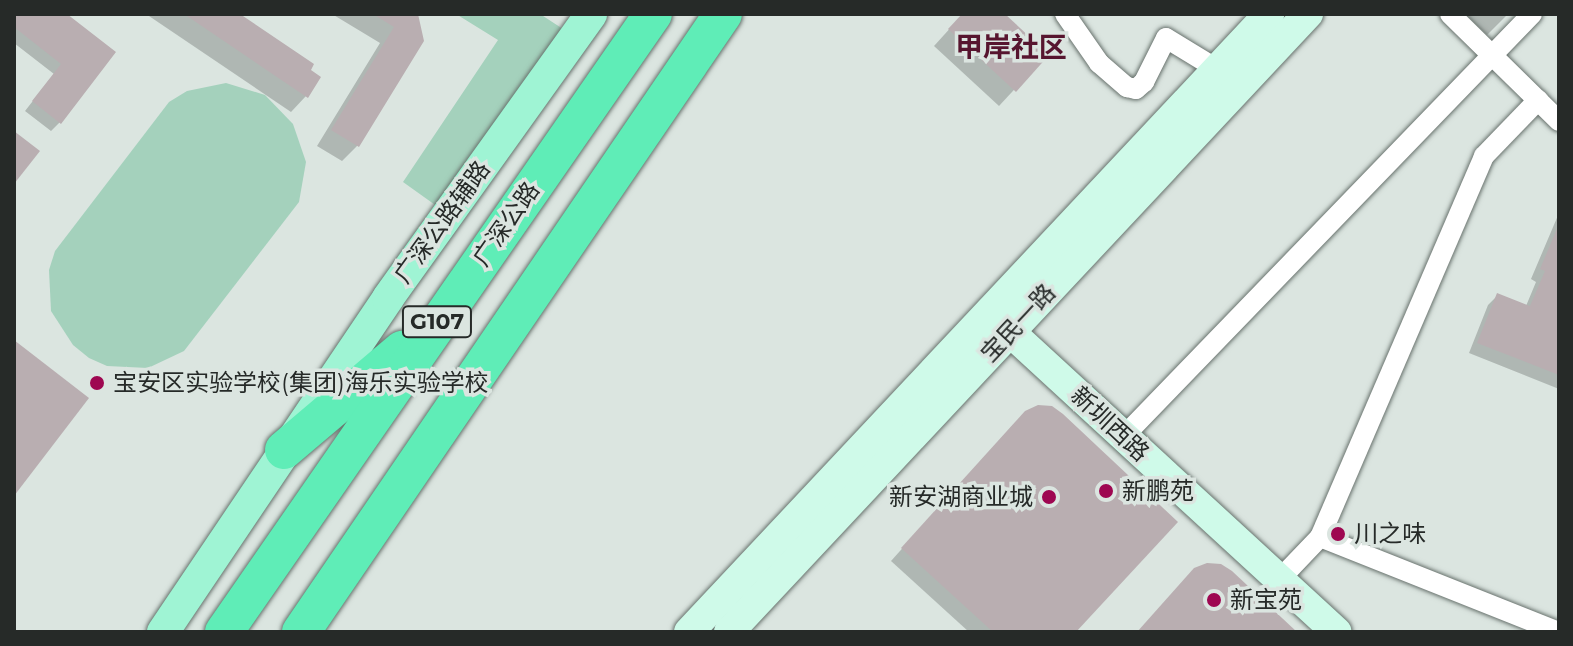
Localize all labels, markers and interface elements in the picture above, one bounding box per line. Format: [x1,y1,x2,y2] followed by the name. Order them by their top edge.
[955,30,1067,64] district label: 甲岸社区
[388,155,496,289] street label: 广深公路辅路
[467,176,545,272] street label: 广深公路
[975,278,1061,368] street label: 宝民一路
[401,304,473,340] road number: G107
[113,369,489,397] place label: 宝安区实验学校(集团)海乐实验学校
[88,374,106,392] marker: 宝安区实验学校(集团)海乐实验学校
[1065,381,1155,467] street label: 新圳西路
[1122,477,1194,505] place label: 新鹏苑
[1097,482,1115,500] marker: 新鹏苑
[889,483,1033,511] place label: 新安湖商业城
[1040,488,1058,506] marker: 新安湖商业城
[1354,520,1426,548] place label: 川之味
[1329,525,1347,543] marker: 川之味
[1230,586,1302,614] place label: 新宝苑
[1205,591,1223,609] marker: 新宝苑

